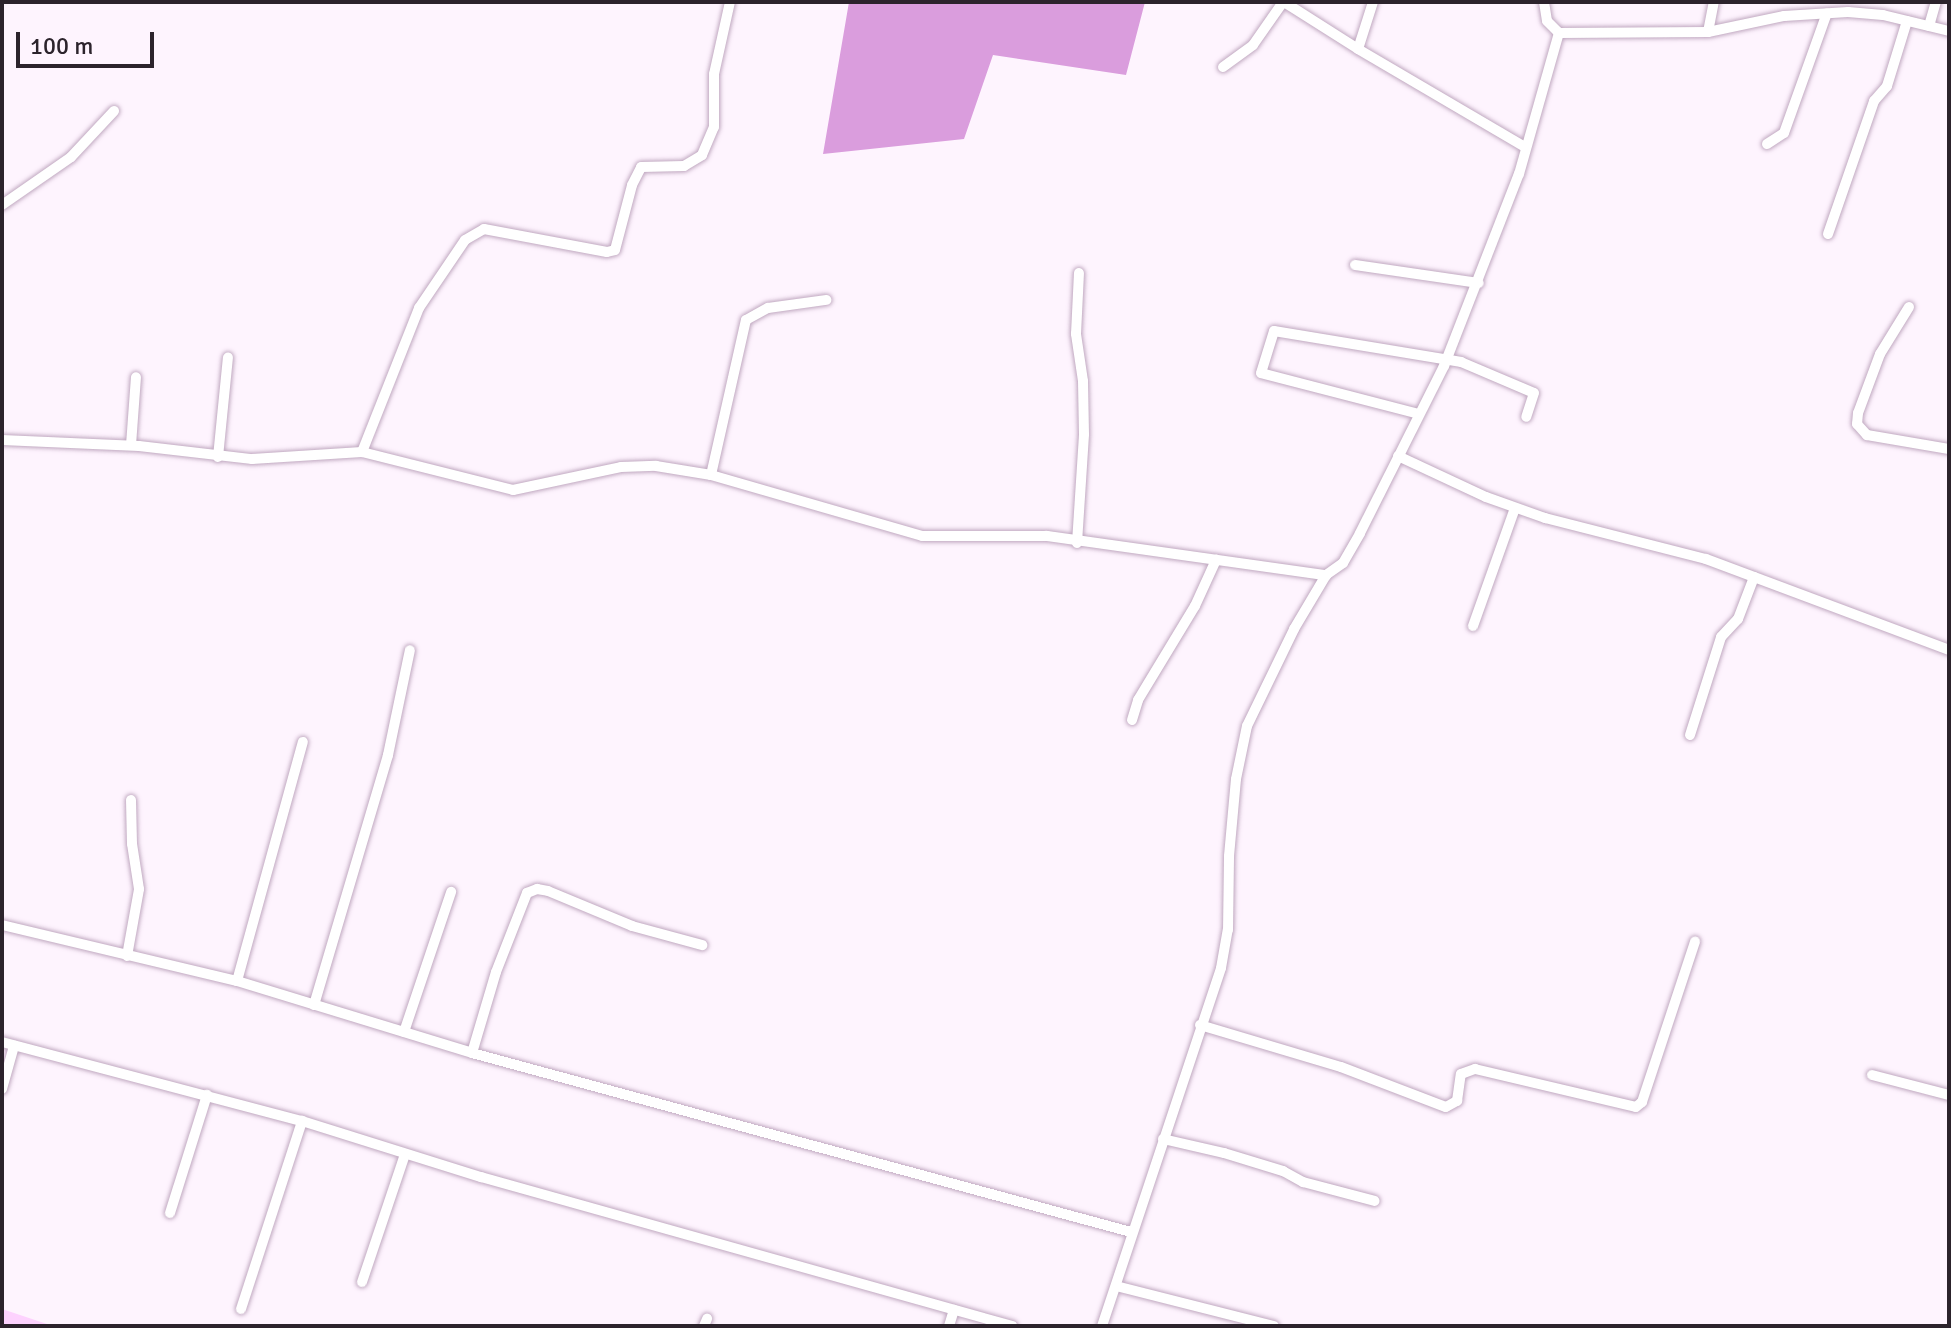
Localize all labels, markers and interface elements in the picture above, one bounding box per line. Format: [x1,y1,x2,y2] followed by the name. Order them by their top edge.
[20,16,158,66] scale bar
[30,31,93,61] text: 100 m

